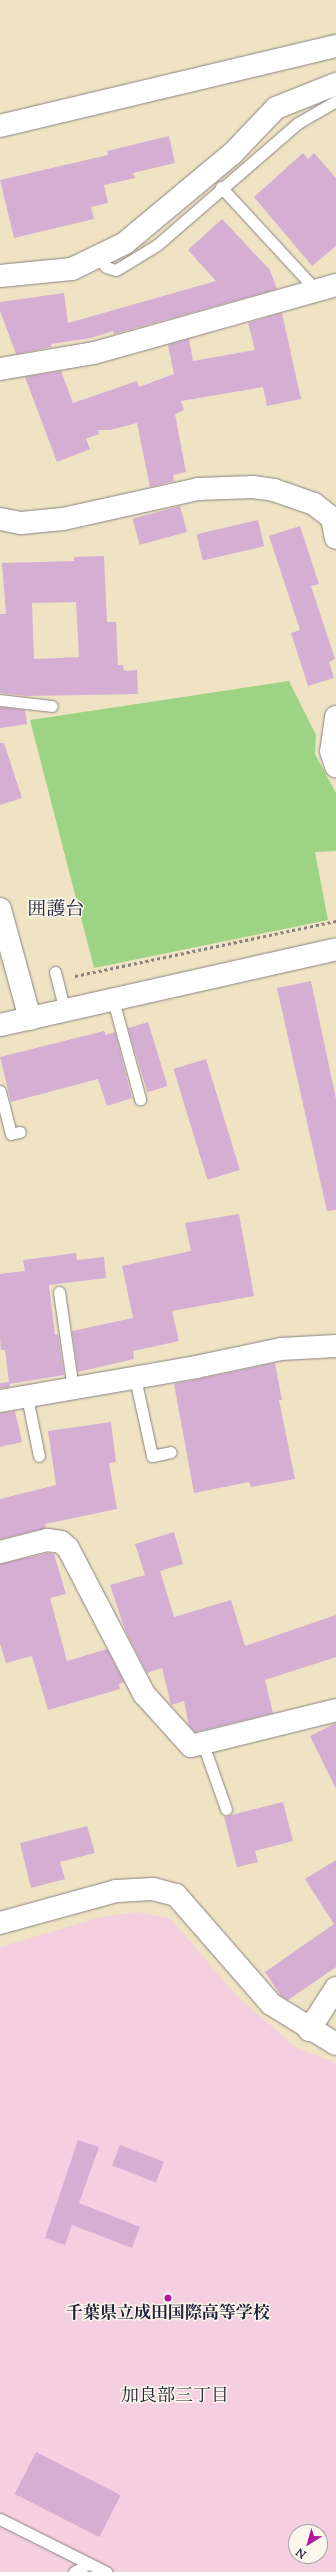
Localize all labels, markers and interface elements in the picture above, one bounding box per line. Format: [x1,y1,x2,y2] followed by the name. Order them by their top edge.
[28,900,84,922] district label: 囲護台
[163,2293,173,2303] marker: 千葉県立成田国際高等学校
[66,2305,270,2325] place label: 千葉県立成田国際高等学校
[121,2386,229,2408] district label: 加良部三丁目
[288,2524,328,2564] north arrow
[293,2544,310,2562] text: N

